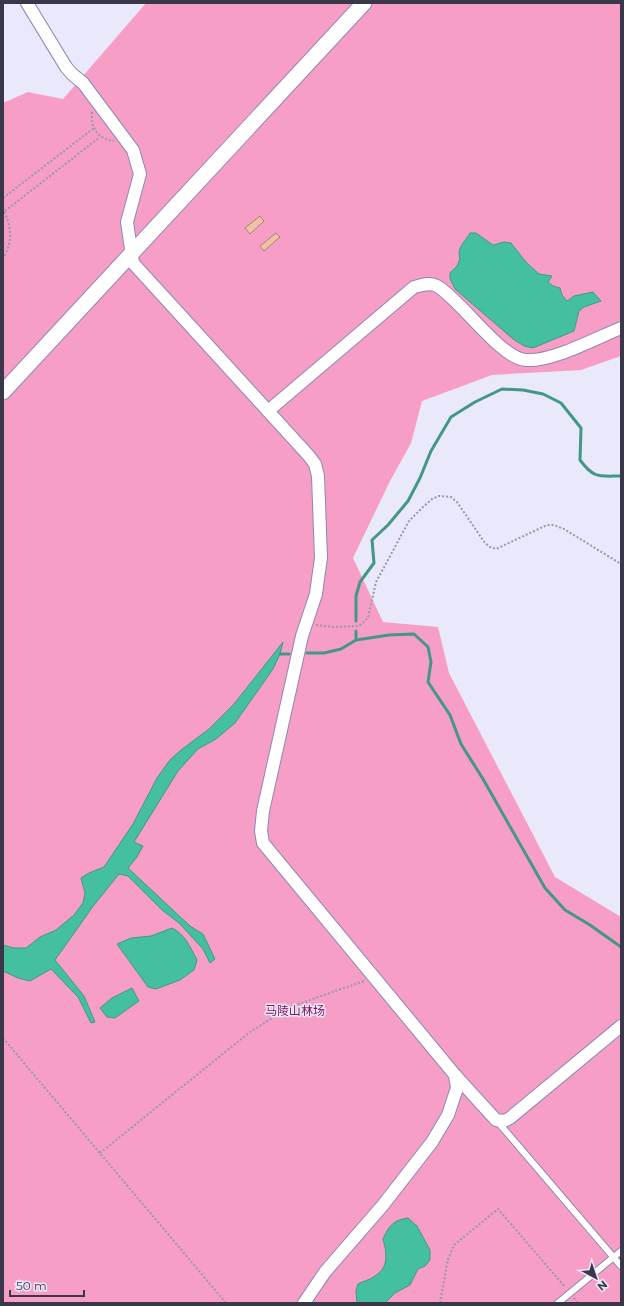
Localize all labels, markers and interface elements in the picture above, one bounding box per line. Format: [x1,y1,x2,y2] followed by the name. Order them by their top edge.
[265,1003,325,1018] park label: 马陵山林场
[576,1258,616,1298] north arrow
[10,1272,84,1298] scale bar
[595,1277,610,1294] text: N
[16,1278,47,1293] text: 50 m

